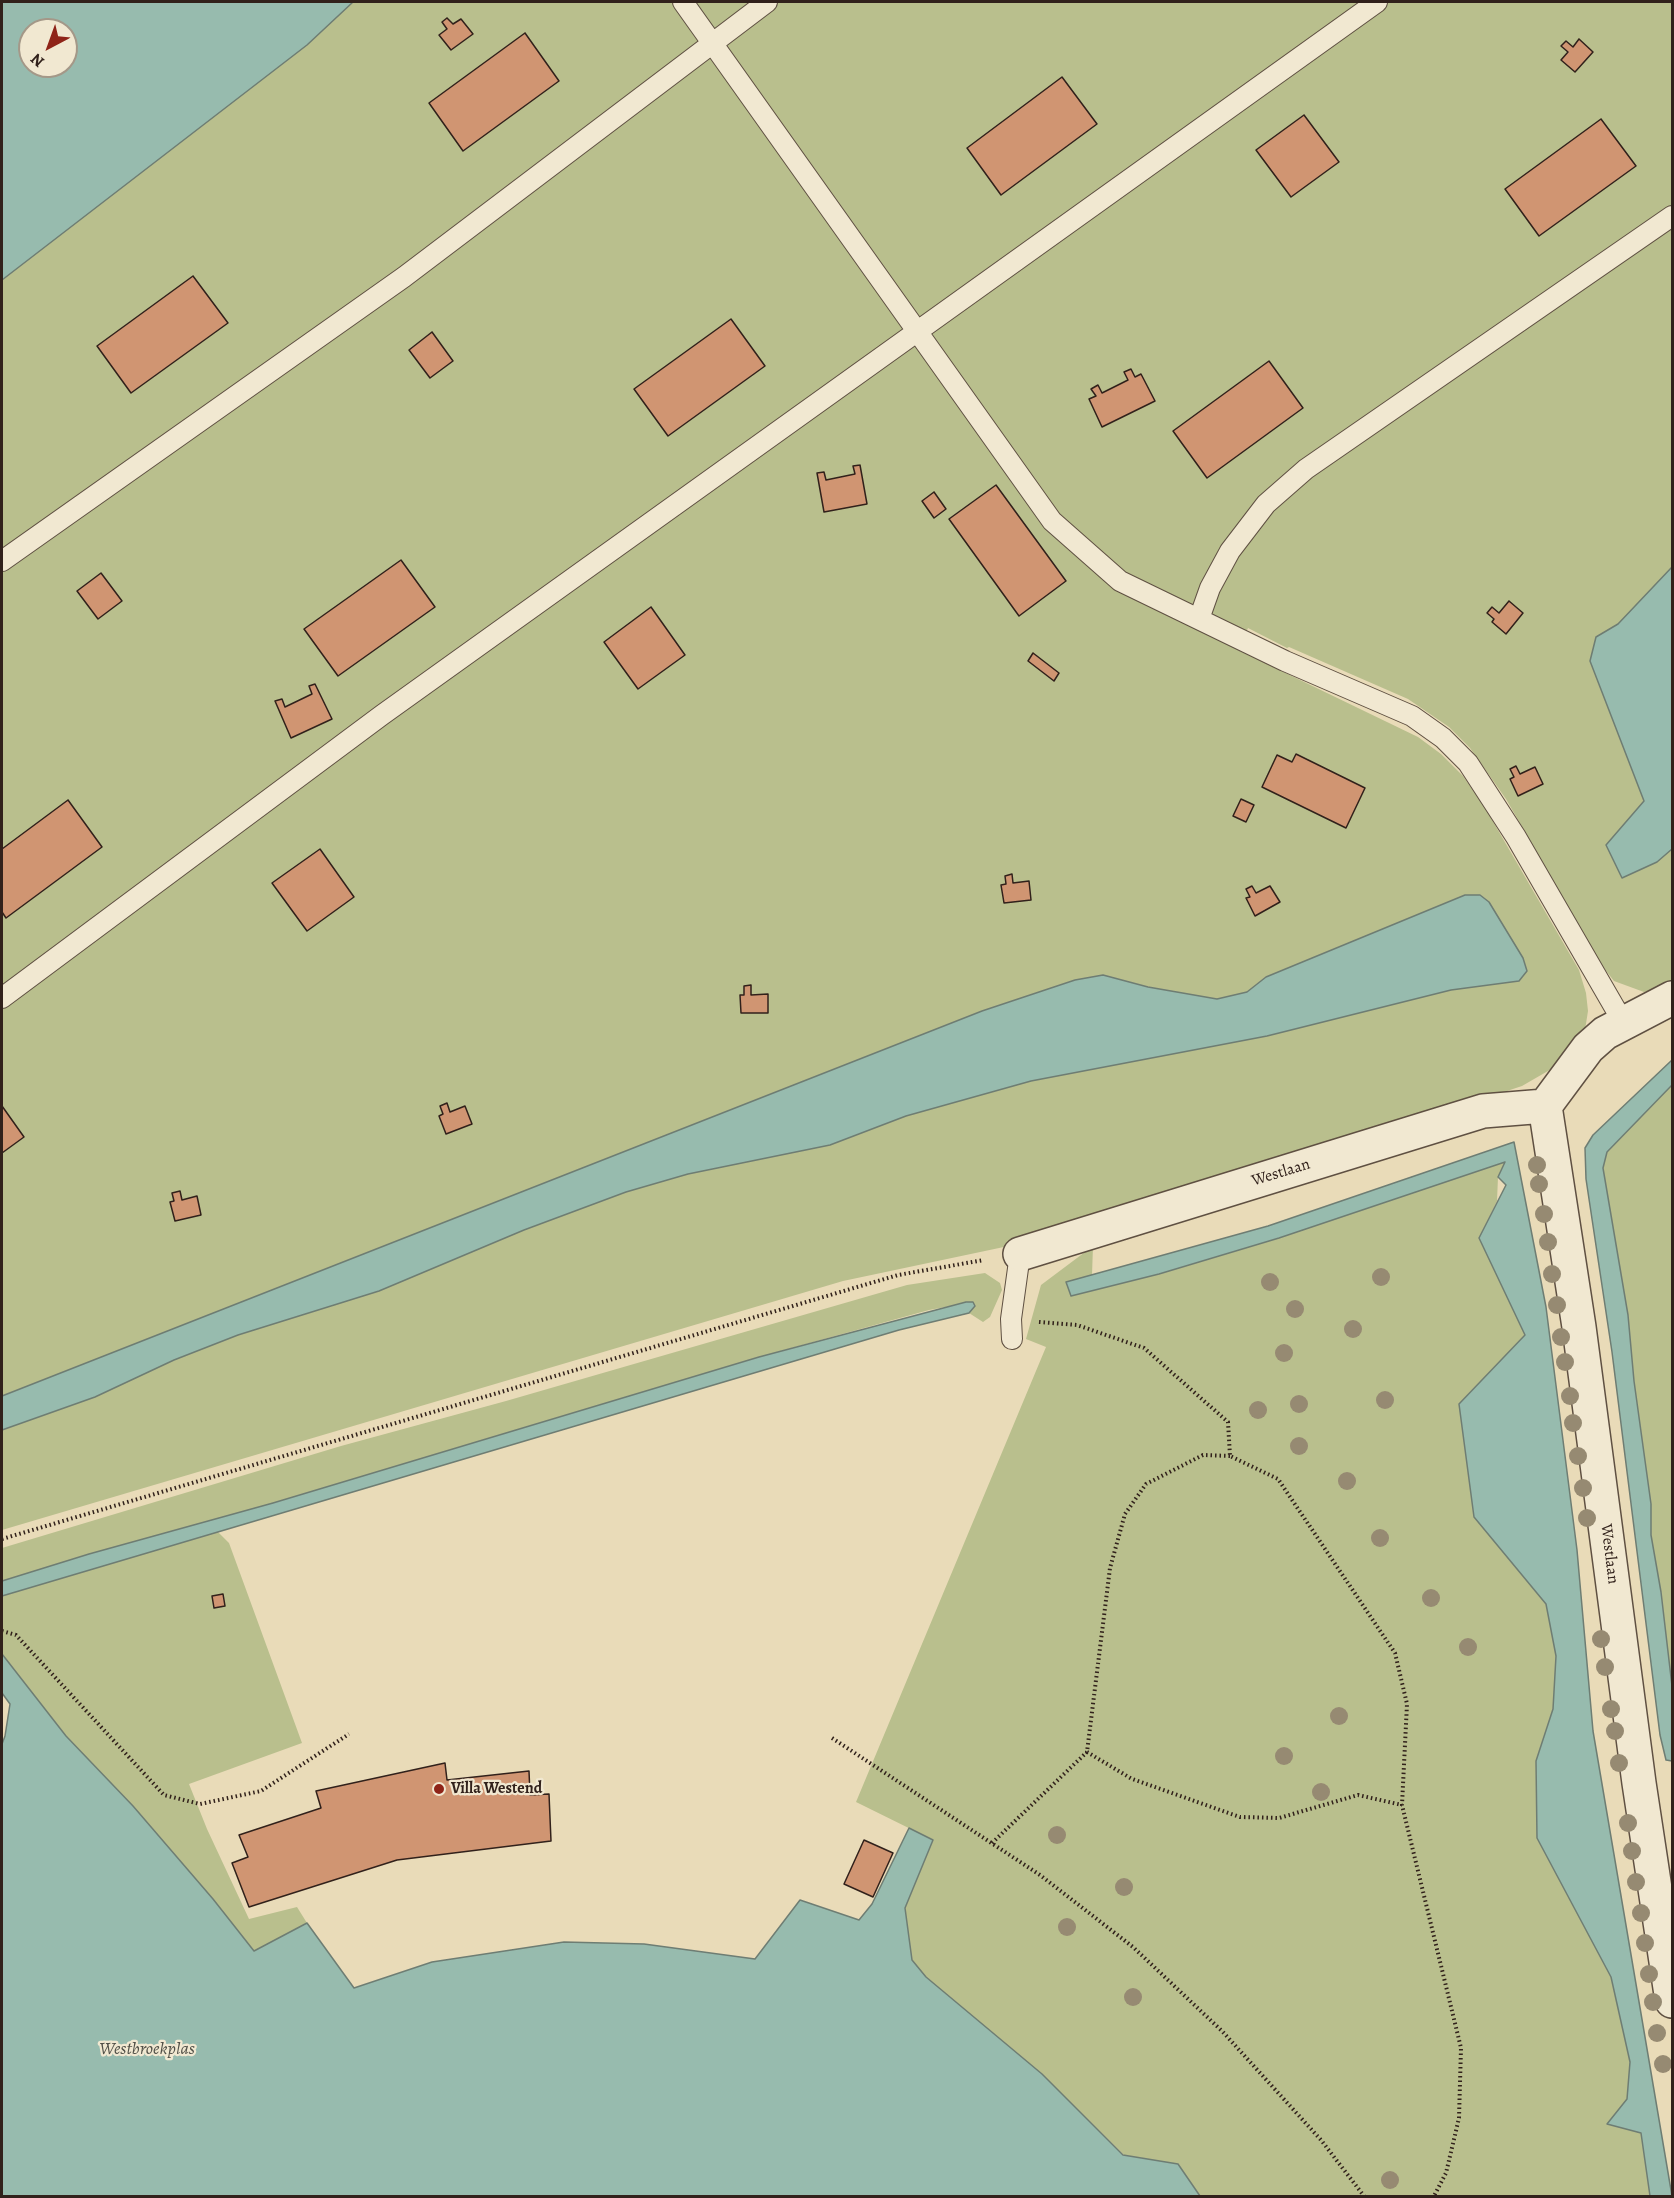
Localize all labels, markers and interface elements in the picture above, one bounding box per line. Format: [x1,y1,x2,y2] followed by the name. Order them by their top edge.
[18,18,78,78] north arrow
[26,48,49,72] text: N
[1249,1155,1313,1191] street label: Westlaan
[1596,1523,1622,1585] street label: Westlaan
[451,1779,542,1799] place label: Villa Westend
[432,1782,446,1796] marker: Villa Westend
[99,2039,195,2061] water label: Westbroekplas

